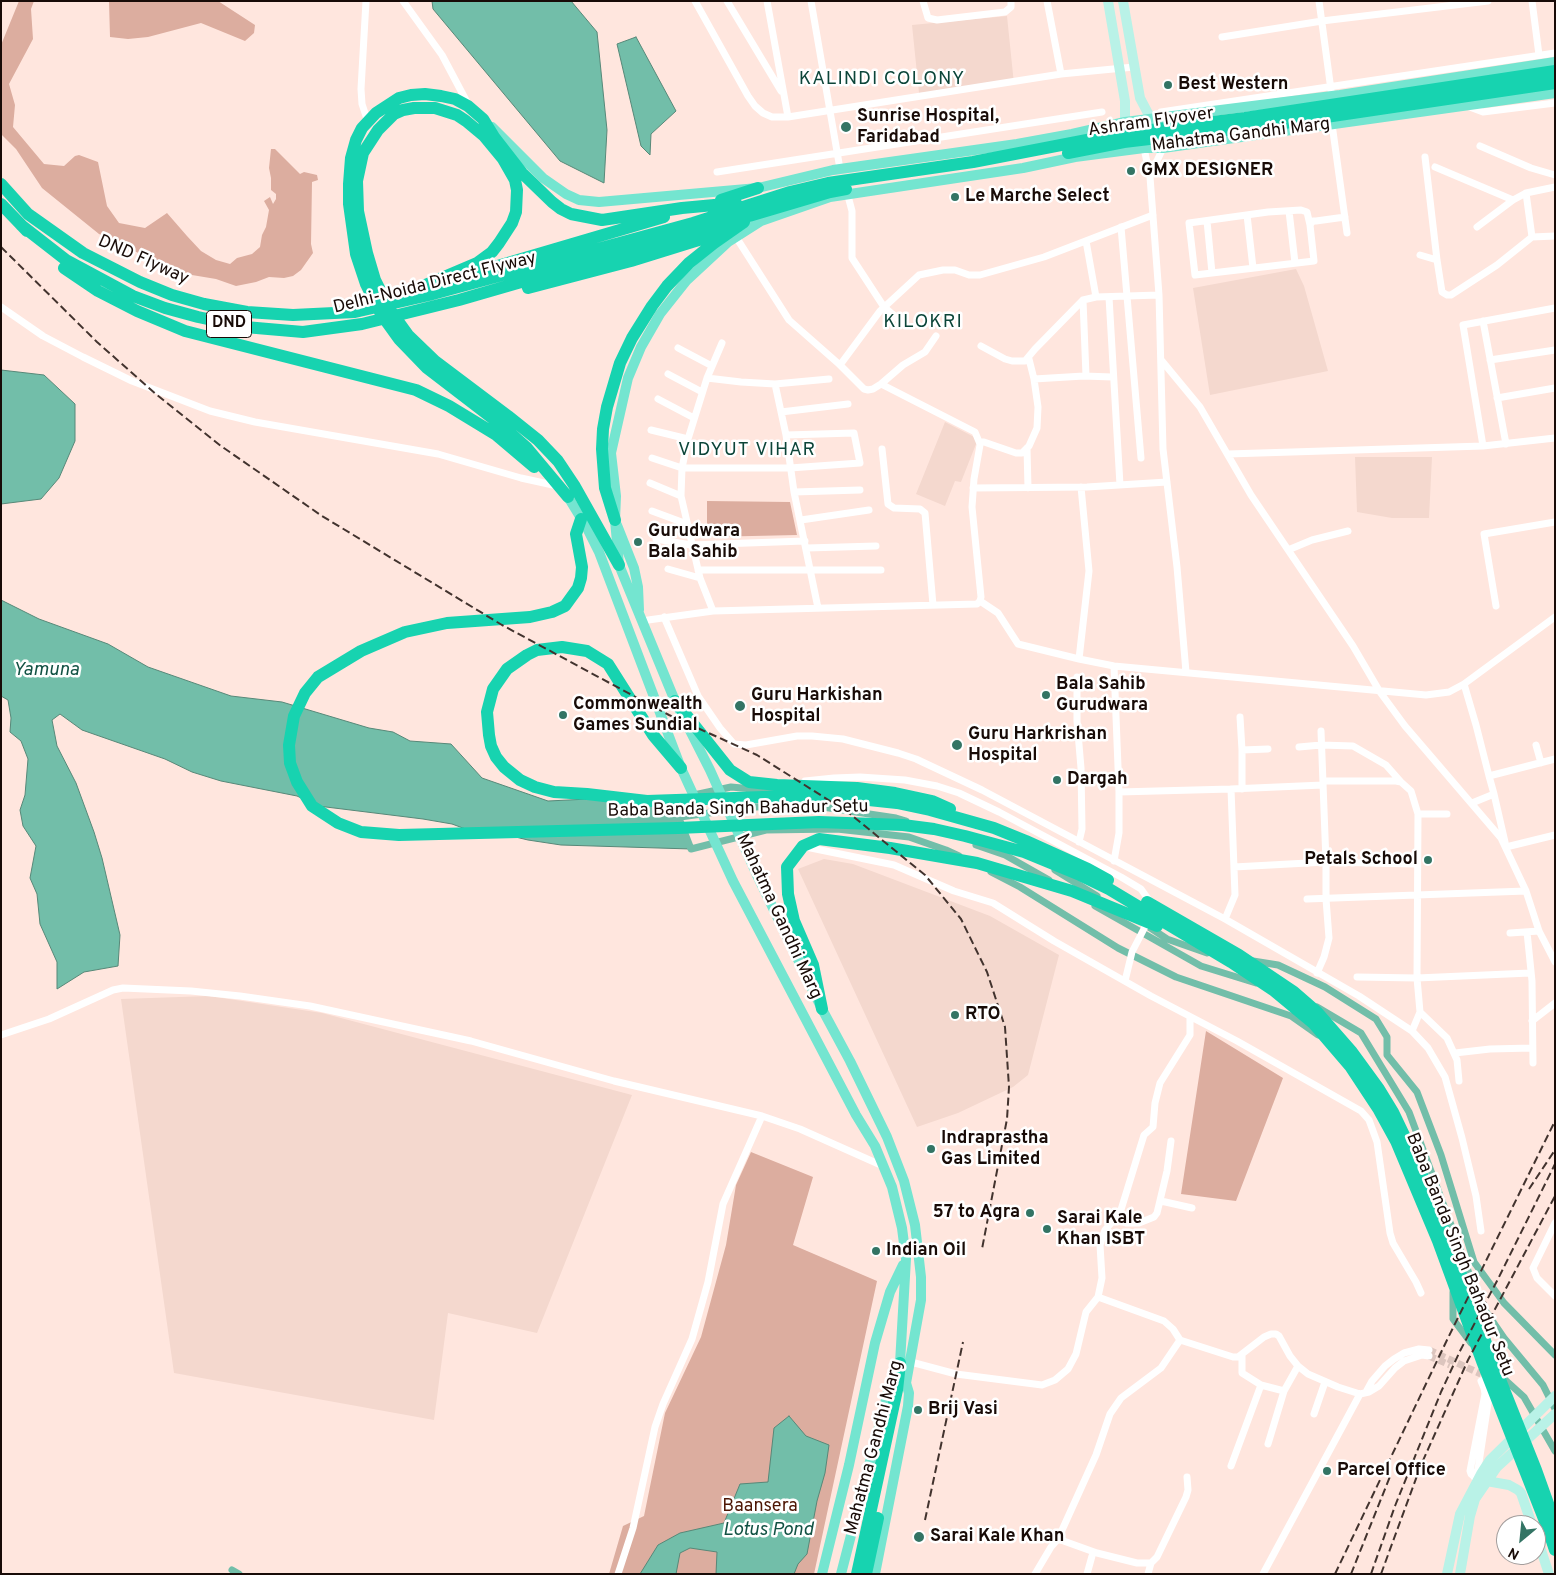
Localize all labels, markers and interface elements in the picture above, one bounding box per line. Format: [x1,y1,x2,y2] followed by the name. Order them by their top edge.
[797,69,967,91] district label: KALINDI COLONY
[1178,74,1288,96] place label: Best Western
[1162,79,1174,91] marker: Best Western
[1087,103,1215,143] street label: Ashram Flyover
[857,106,999,148] place label: Sunrise Hospital, Faridabad
[1150,114,1332,158] street label: Mahatma Gandhi Marg
[839,120,853,134] marker: Sunrise Hospital, Faridabad
[1141,160,1273,182] place label: GMX DESIGNER
[1125,165,1137,177] marker: GMX DESIGNER
[965,186,1110,208] place label: Le Marche Select
[949,191,961,203] marker: Le Marche Select
[94,231,192,291] street label: DND Flyway
[331,248,539,320] street label: Delhi-Noida Direct Flyway
[206,310,252,338] road number: DND
[882,312,964,334] district label: KILOKRI
[676,440,818,462] district label: VIDYUT VIHAR
[648,521,740,564] place label: Gurudwara Bala Sahib
[632,536,644,548] marker: Gurudwara Bala Sahib
[13,660,79,682] water label: Yamuna
[1056,674,1148,716] place label: Bala Sahib Gurudwara
[751,685,883,728] place label: Guru Harkishan Hospital
[1040,689,1052,701] marker: Bala Sahib Gurudwara
[573,694,703,736] place label: Commonwealth Games Sundial
[733,699,747,713] marker: Guru Harkishan Hospital
[557,709,569,721] marker: Commonwealth Games Sundial
[968,724,1107,766] place label: Guru Harkrishan Hospital
[950,738,964,752] marker: Guru Harkrishan Hospital
[1067,769,1128,791] place label: Dargah
[1051,774,1063,786] marker: Dargah
[607,797,869,823] street label: Baba Banda Singh Bahadur Setu
[730,831,826,1003] street label: Mahatma Gandhi Marg
[1304,849,1418,871] place label: Petals School
[1422,854,1434,866] marker: Petals School
[965,1004,1001,1026] place label: RTO
[949,1009,961,1021] marker: RTO
[941,1128,1048,1170] place label: Indraprastha Gas Limited
[1400,1130,1518,1380] street label: Baba Banda Singh Bahadur Setu
[925,1143,937,1155] marker: Indraprastha Gas Limited
[933,1202,1020,1224] place label: 57 to Agra
[1024,1207,1036,1219] marker: 57 to Agra
[1057,1208,1145,1250] place label: Sarai Kale Khan ISBT
[1041,1223,1053,1235] marker: Sarai Kale Khan ISBT
[886,1240,966,1262] place label: Indian Oil
[870,1245,882,1257] marker: Indian Oil
[841,1358,909,1538] street label: Mahatma Gandhi Marg
[928,1399,998,1421] place label: Brij Vasi
[912,1404,924,1416] marker: Brij Vasi
[1337,1460,1446,1482] place label: Parcel Office
[1321,1465,1333,1477] marker: Parcel Office
[722,1496,798,1518] park label: Baansera
[1496,1515,1546,1565] north arrow
[723,1520,813,1542] water label: Lotus Pond
[930,1526,1064,1548] place label: Sarai Kale Khan
[912,1530,926,1544] marker: Sarai Kale Khan
[1506,1543,1523,1563] text: N

